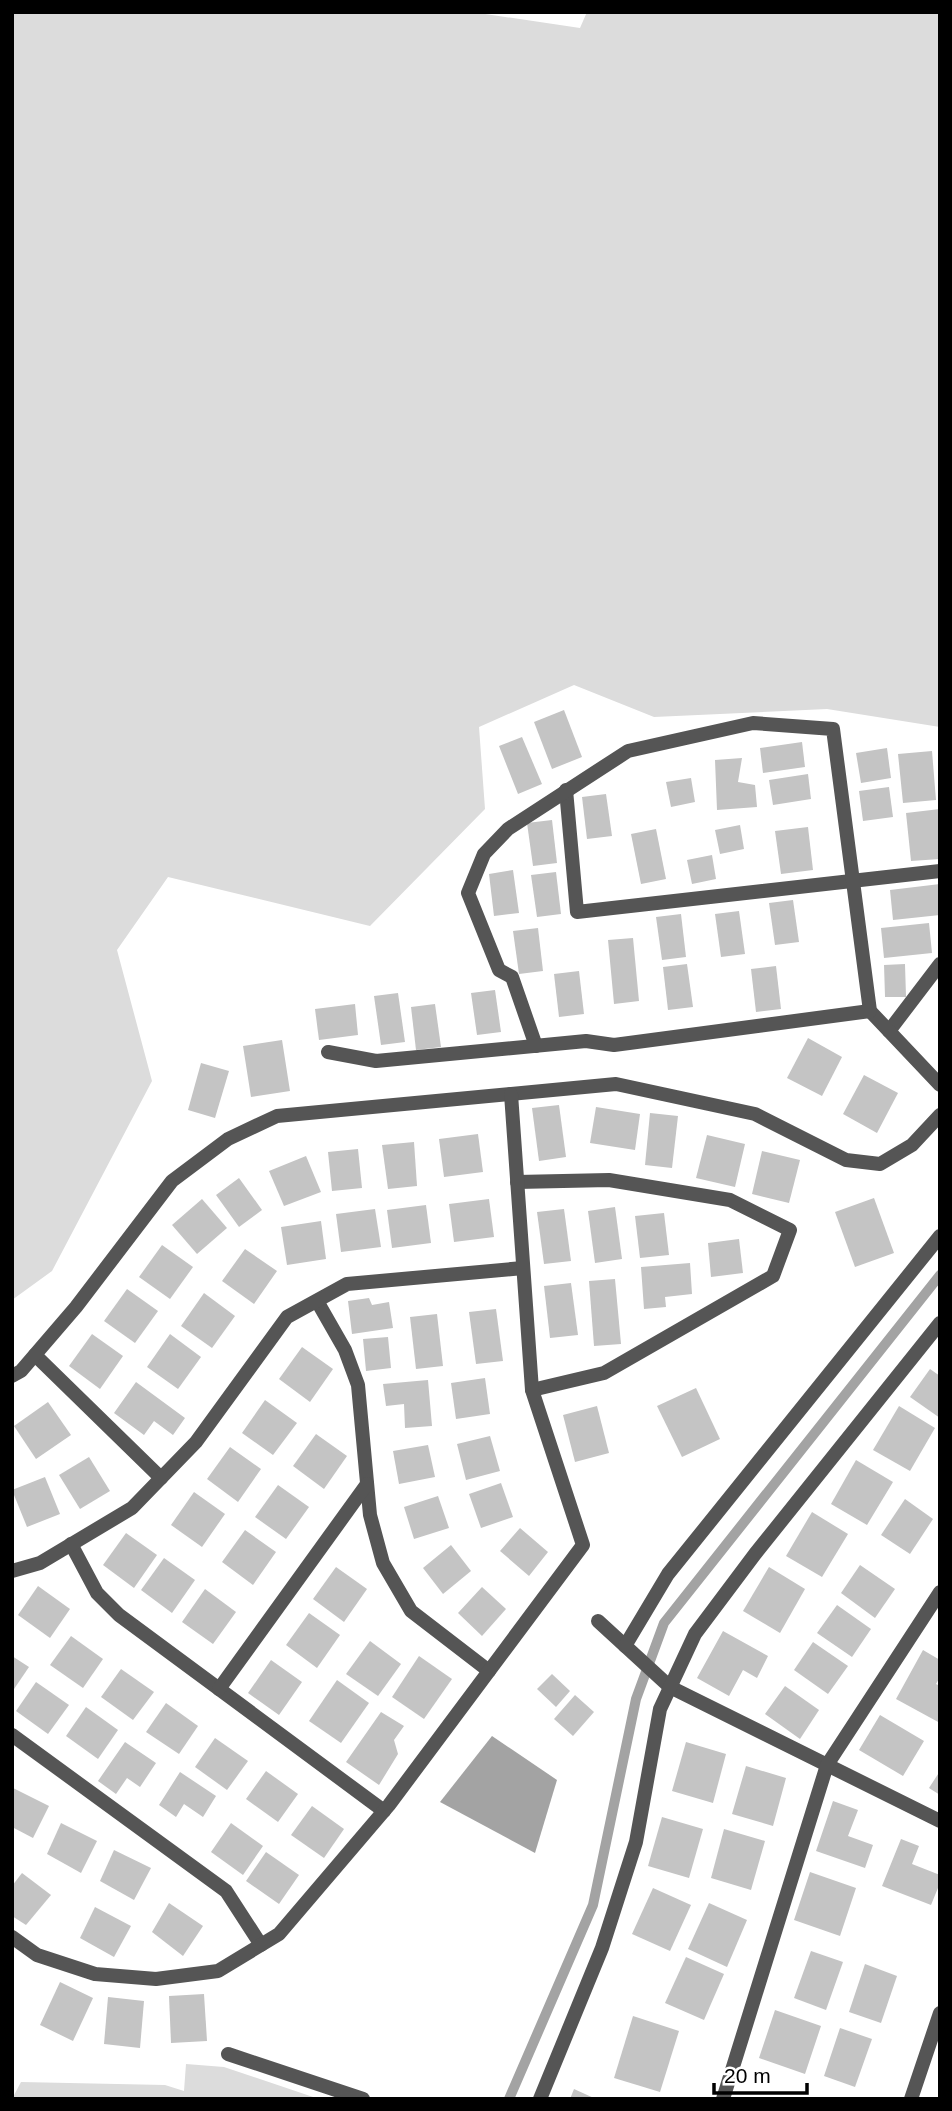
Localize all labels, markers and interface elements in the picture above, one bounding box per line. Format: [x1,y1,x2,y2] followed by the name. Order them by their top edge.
[714,2052,807,2096] scale bar
[724,2064,771,2087] text: 20 m

